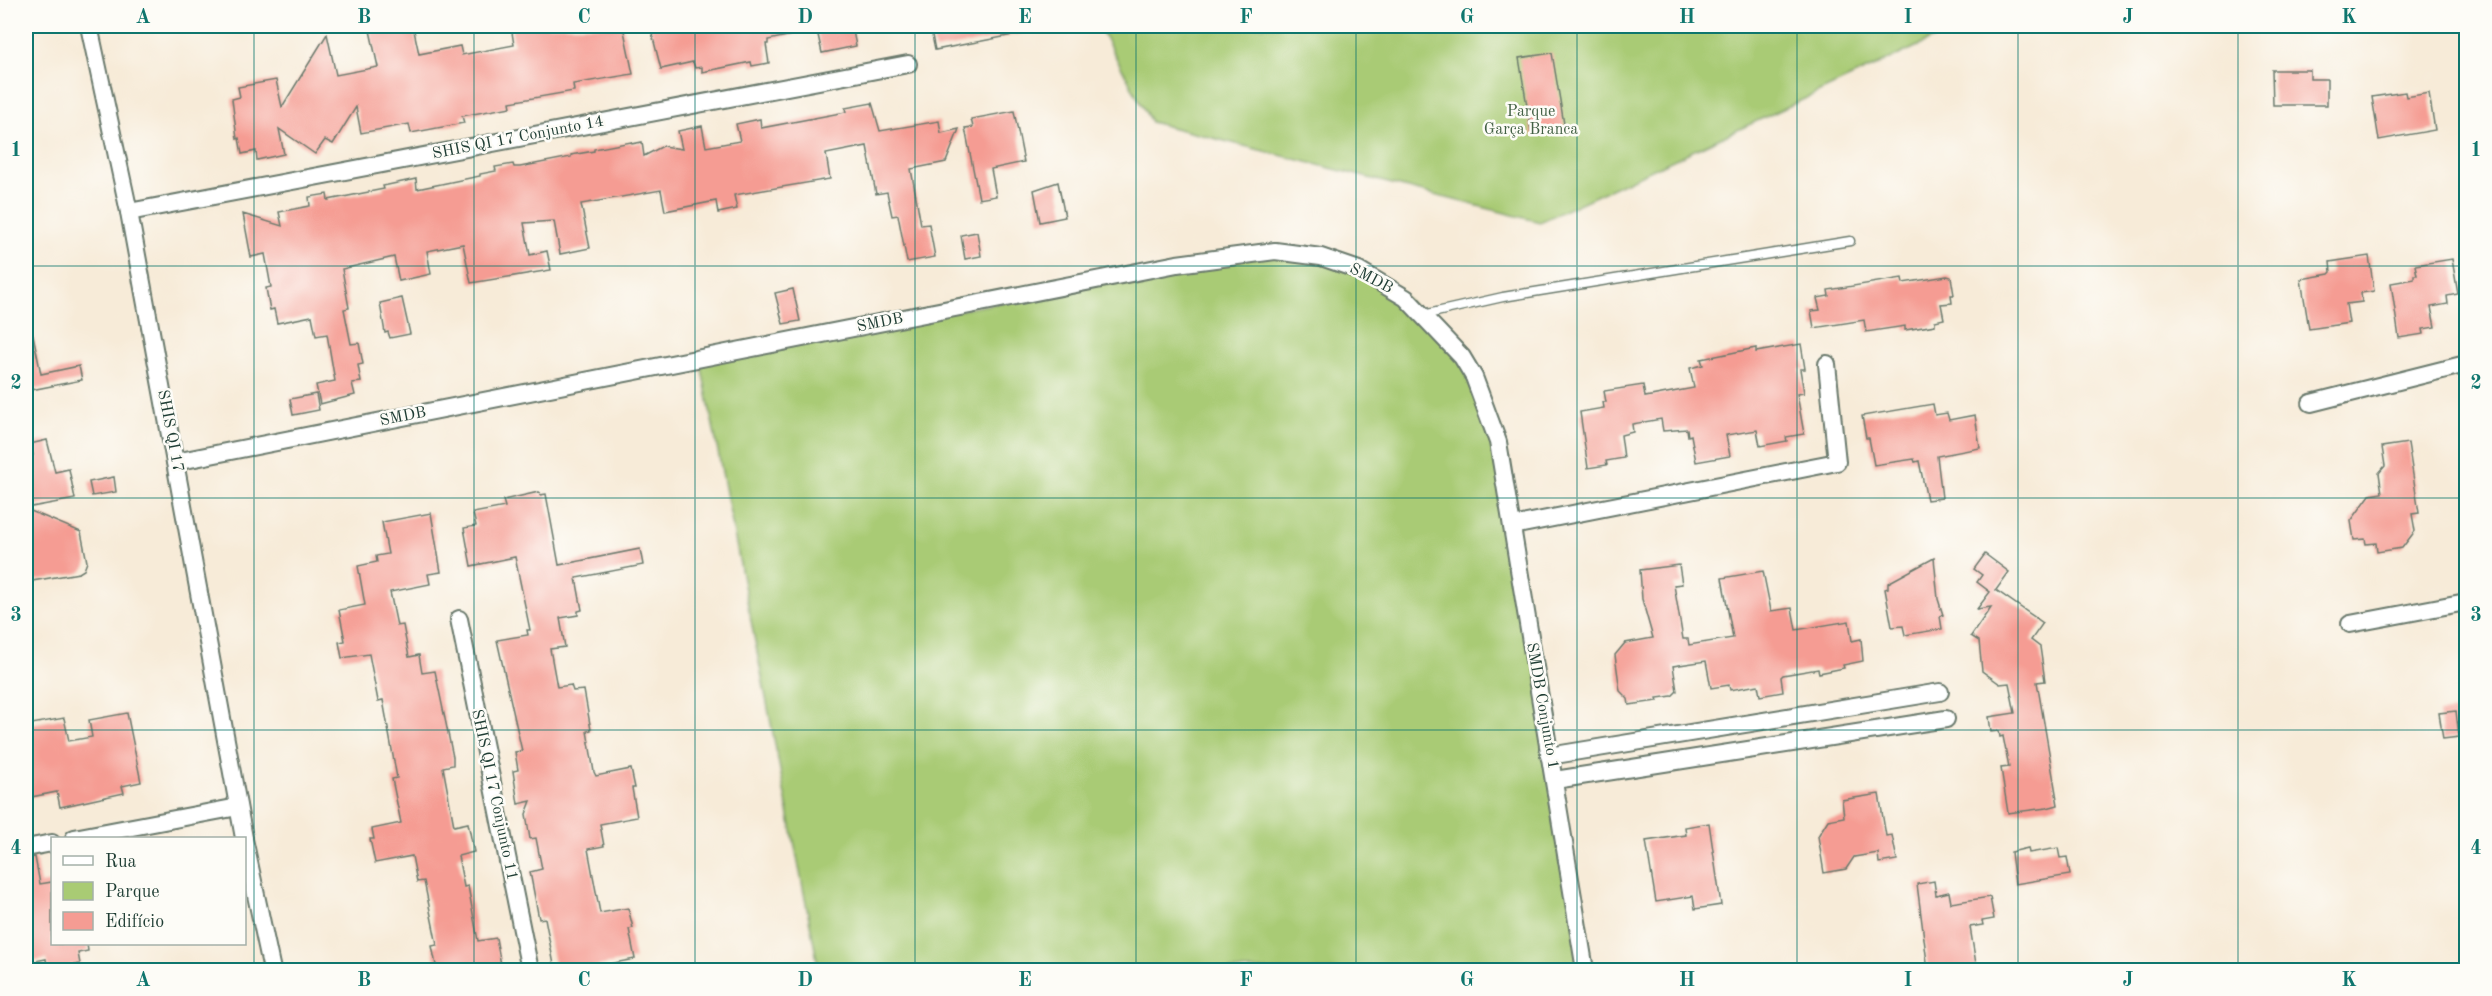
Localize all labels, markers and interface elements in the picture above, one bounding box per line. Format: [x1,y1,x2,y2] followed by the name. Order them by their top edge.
[135,8,151,28] text: A
[357,8,371,28] text: B
[577,8,591,28] text: C
[797,8,813,28] text: D
[1018,8,1032,28] text: E
[1239,8,1253,28] text: F
[1460,8,1474,28] text: G
[1679,8,1695,28] text: H
[1904,8,1912,28] text: I
[2123,8,2134,28] text: J
[2341,8,2357,28] text: K
[1484,104,1578,138] park label: Parque Garça Branca
[431,114,605,162] street label: SHIS QI 17 Conjunto 14
[10,141,22,161] text: 1
[2470,141,2482,161] text: 1
[1347,261,1395,297] street label: SMDB
[855,311,905,335] street label: SMDB
[10,374,22,394] text: 2
[2470,374,2482,394] text: 2
[154,388,186,474] street label: SHIS QI 17
[378,405,428,429] street label: SMDB
[10,606,22,626] text: 3
[2470,606,2482,626] text: 3
[1523,641,1561,771] street label: SMDB Conjunto 1
[468,708,520,882] street label: SHIS QI 17 Conjunto 11
[51,837,246,945] legend
[10,839,22,859] text: 4
[2470,839,2482,859] text: 4
[105,853,136,871] text: Rua
[105,883,160,901] text: Parque
[105,913,164,931] text: Edifício
[135,971,151,991] text: A
[357,971,371,991] text: B
[577,971,591,991] text: C
[797,971,813,991] text: D
[1018,971,1032,991] text: E
[1239,971,1253,991] text: F
[1460,971,1474,991] text: G
[1679,971,1695,991] text: H
[1904,971,1912,991] text: I
[2123,971,2134,991] text: J
[2341,971,2357,991] text: K

